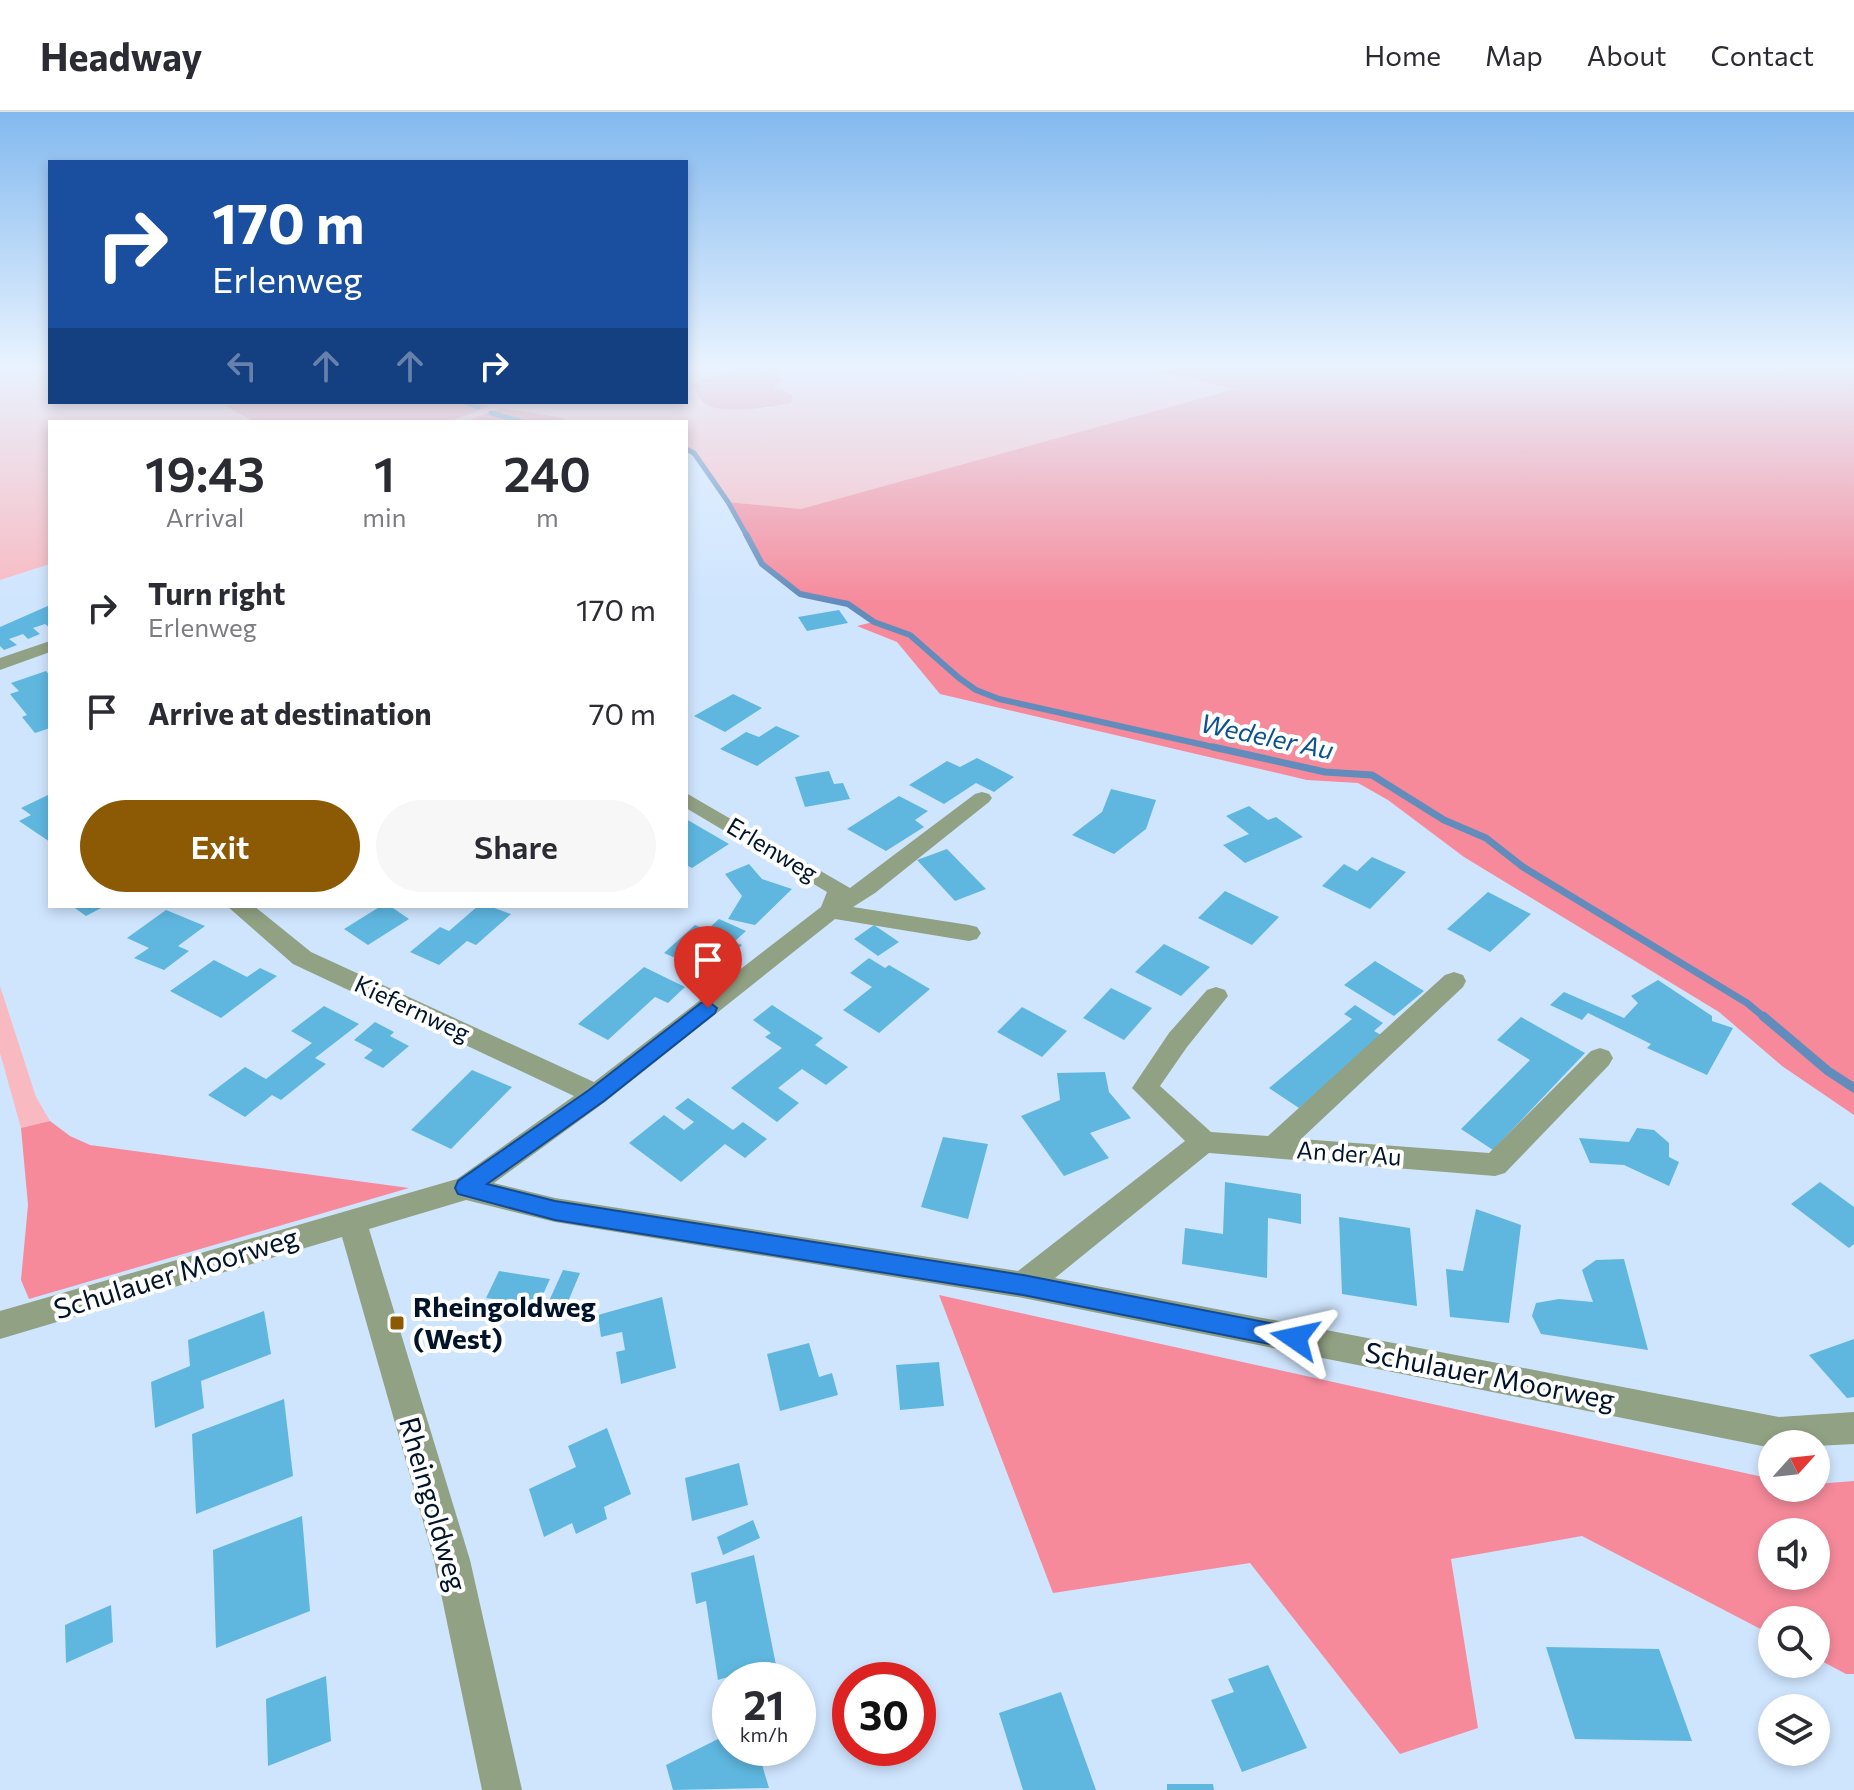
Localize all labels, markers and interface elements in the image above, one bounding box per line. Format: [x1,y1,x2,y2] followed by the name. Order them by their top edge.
[40,32,202,79] text: Headway
[1364,38,1441,72] text: Home
[1485,38,1543,72] text: Map
[1587,38,1667,72] text: About
[1711,38,1814,72] text: Contact
[212,187,365,256] text: 170 m
[80,192,184,296] icon: right
[212,256,363,300] text: Erlenweg
[220,344,264,388] icon: left
[304,344,348,388] icon: ahead
[388,344,432,388] icon: ahead
[472,344,516,388] icon: right
[145,443,265,502] text: 19:43
[374,443,395,502] text: 1
[504,443,591,502] text: 240
[166,501,244,532] text: Arrival
[362,501,406,532] text: min
[536,501,559,532] text: m
[148,574,285,611] text: Turn right
[80,586,124,630] icon: right
[576,590,656,627] text: 170 m
[148,611,257,642] text: Erlenweg
[80,690,124,734] icon: arrive
[148,694,432,731] text: Arrive at destination
[589,694,656,731] text: 70 m
[1198,706,1337,765] water label: Wedeler Au
[80,800,360,892] button: Exit
[376,800,656,892] button: Share
[722,810,823,887] street label: Erlenweg
[674,926,742,1008] pin
[686,938,730,982] icon: arrive
[350,968,475,1047] street label: Kiefernweg
[1296,1134,1403,1171] street label: An der Au
[49,1219,302,1325] street label: Schulauer Moorweg
[413,1289,596,1355] place label: Rheingoldweg (West)
[1253,1296,1337,1380] position arrow
[388,1314,406,1332] marker: Rheingoldweg (West)
[1362,1334,1618,1416] street label: Schulauer Moorweg
[393,1413,475,1595] street label: Rheingoldweg
[1758,1430,1830,1502] north arrow
[1758,1430,1830,1766] map controls
[1758,1518,1830,1590] button: sound
[1758,1606,1830,1678] button: search
[832,1662,936,1766] speed limit sign: 30
[744,1679,784,1728] text: 21
[1758,1694,1830,1766] button: layers
[740,1722,788,1746] text: km/h

